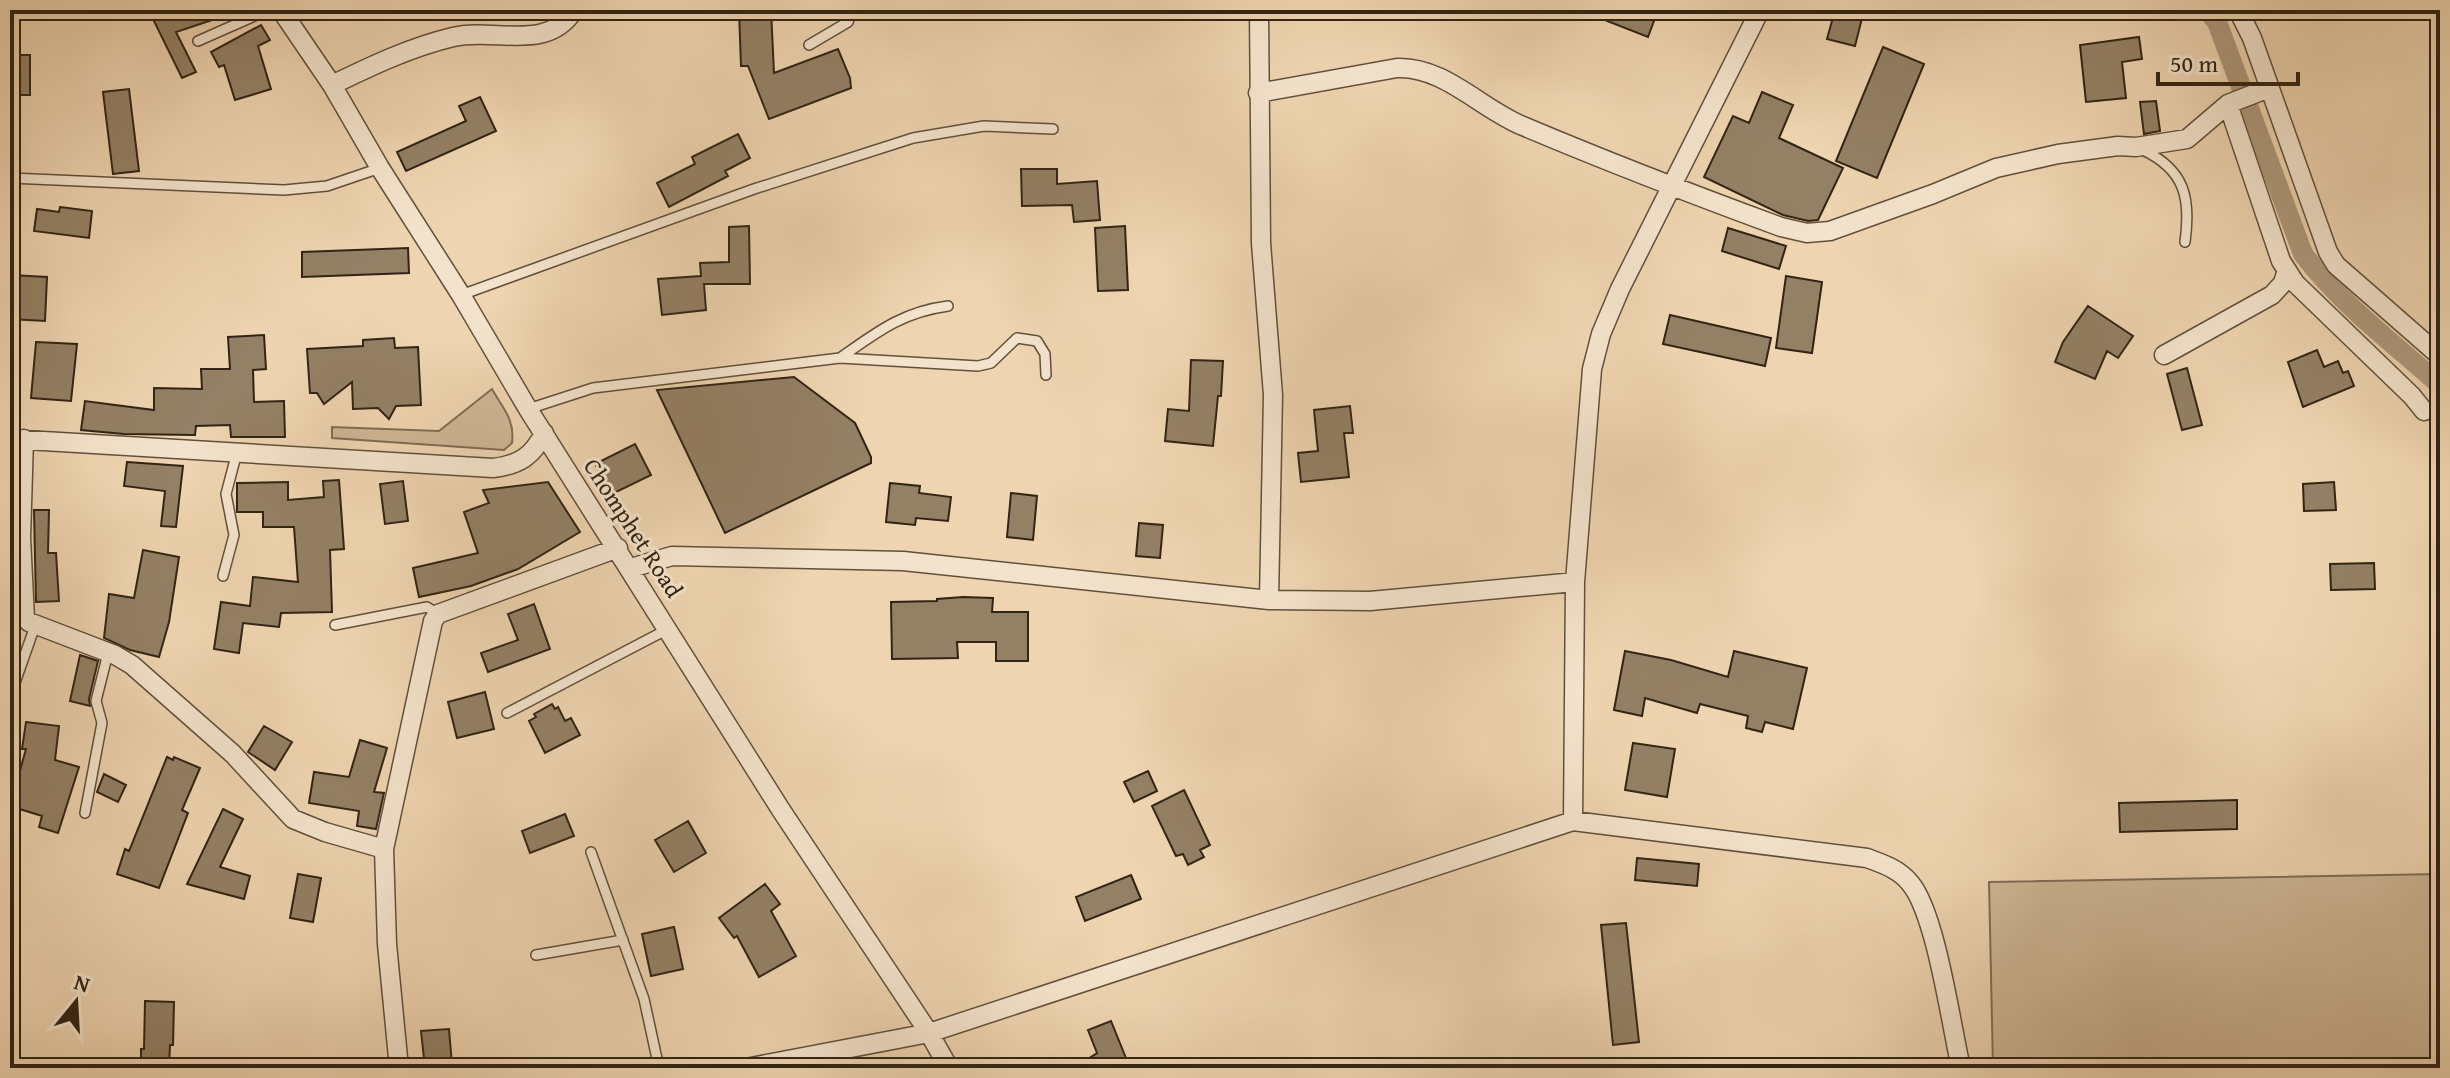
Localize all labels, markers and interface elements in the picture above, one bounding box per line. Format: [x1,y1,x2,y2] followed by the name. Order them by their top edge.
[2158,36,2298,86] scale bar
[2170,46,2218,81] text: 50 m
[575,451,692,605] street label: Chomphet Road
[36,962,116,1042] north arrow
[70,965,94,1001] text: N

